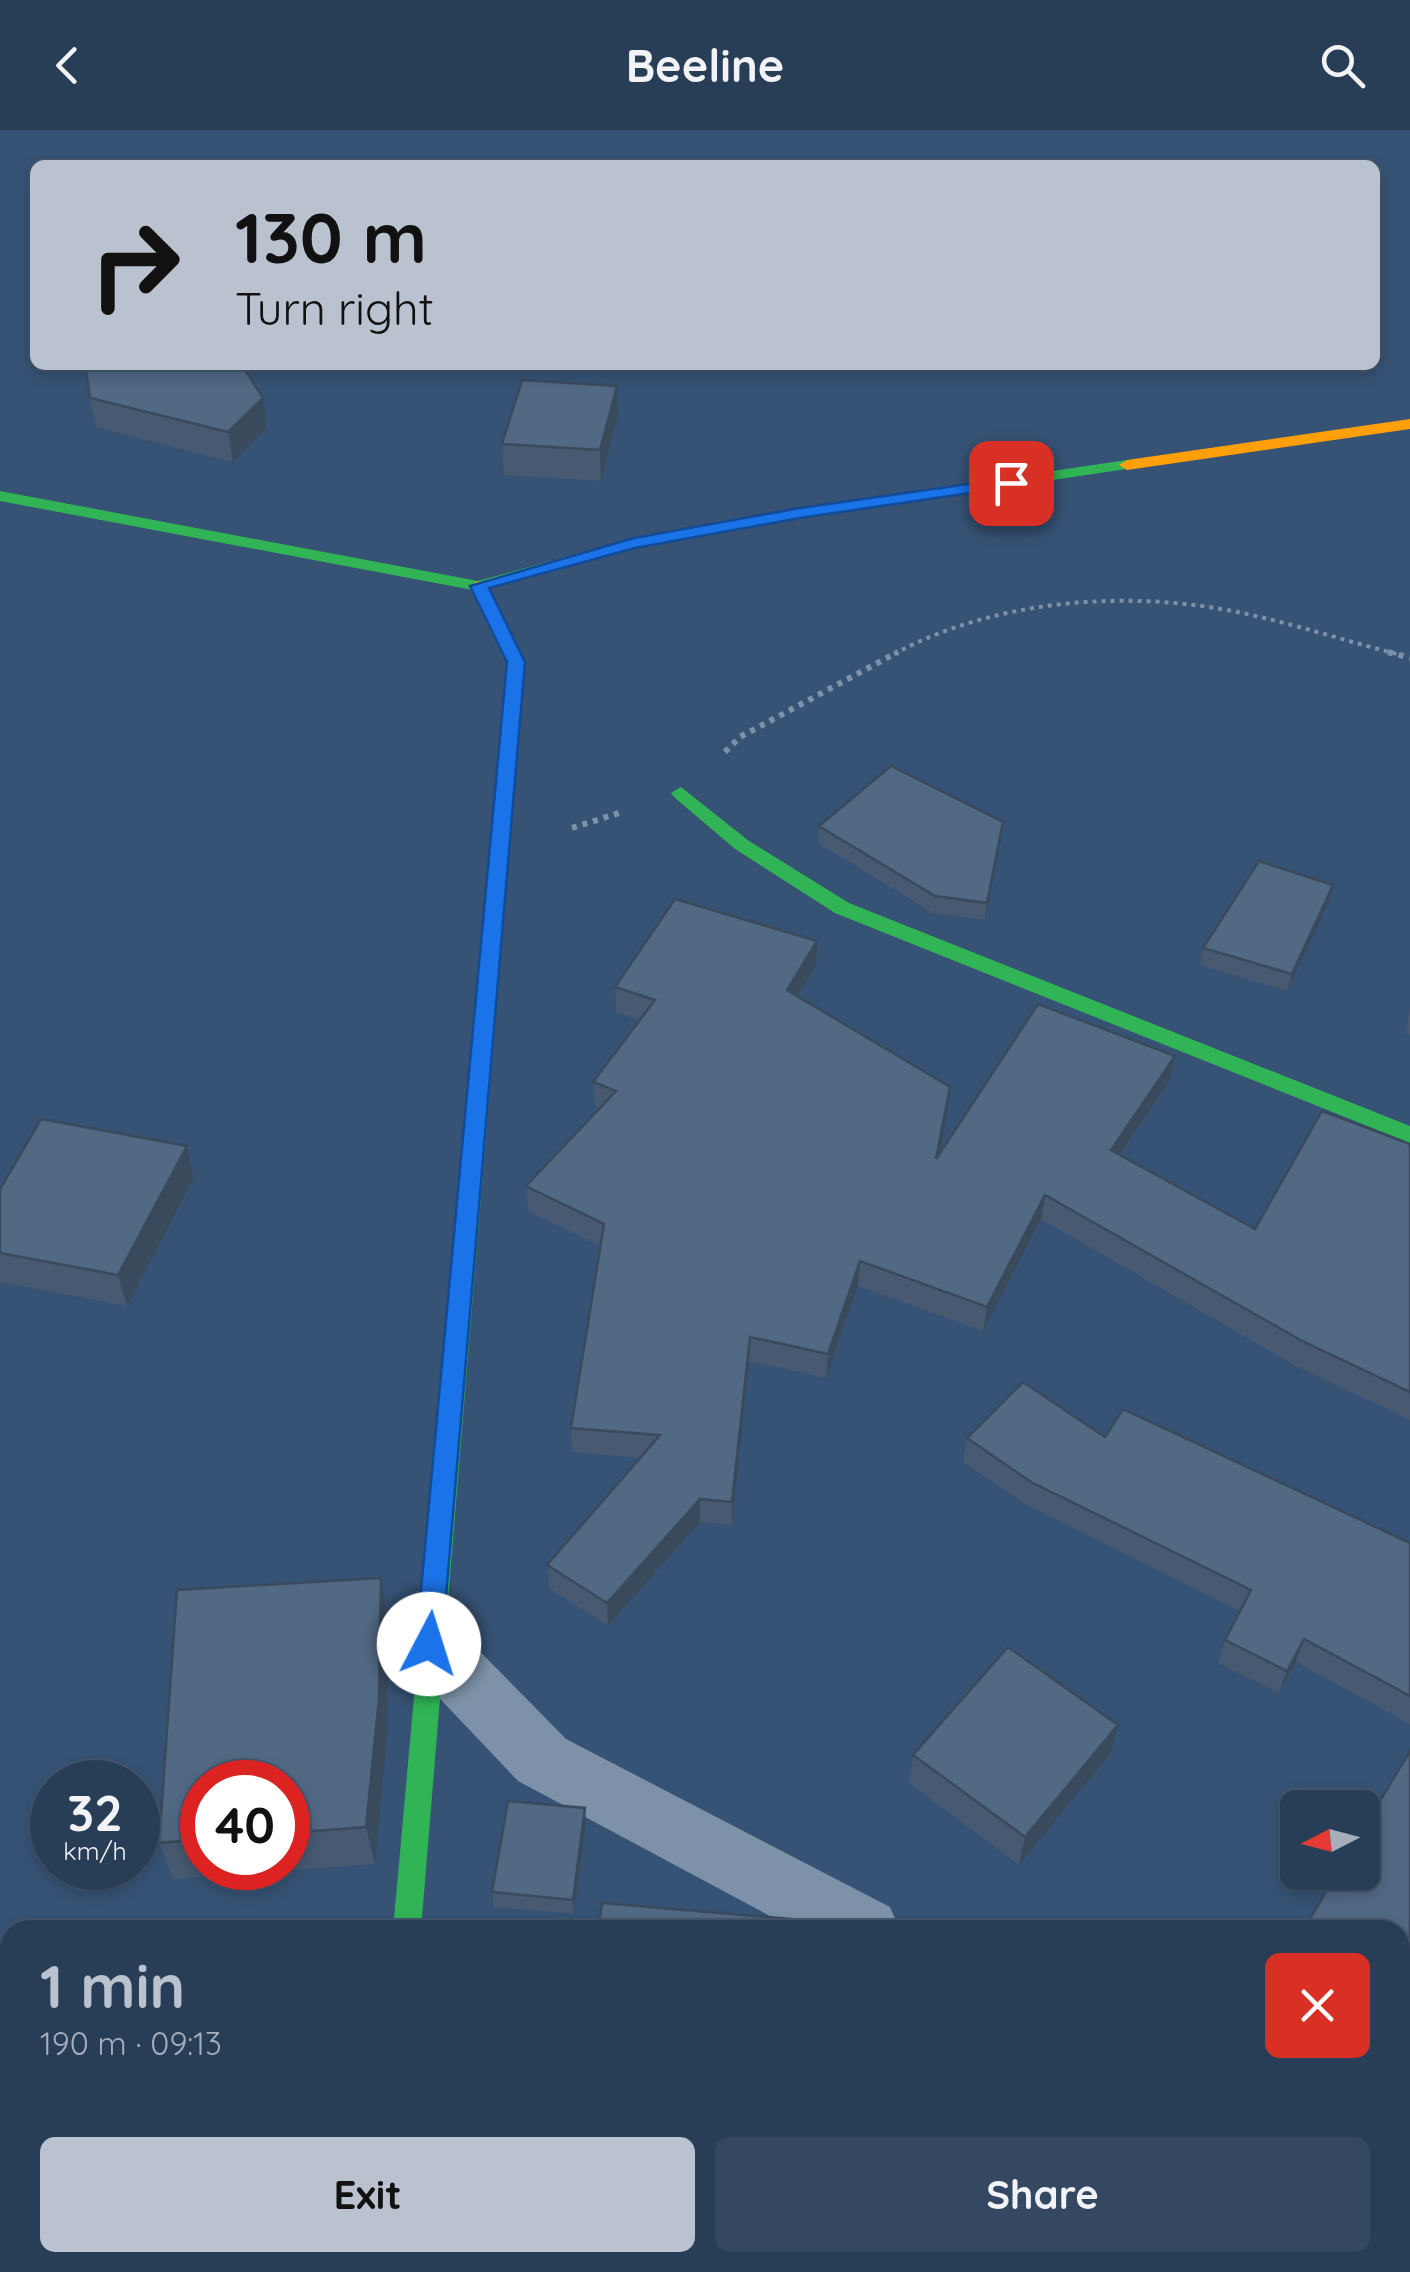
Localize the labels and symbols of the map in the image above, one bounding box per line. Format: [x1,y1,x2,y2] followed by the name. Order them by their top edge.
[969,441,1054,526] pin
[377,1592,481,1696] position arrow
[180,1760,310,1890] speed limit sign: 40
[1280,1790,1380,1890] north arrow

